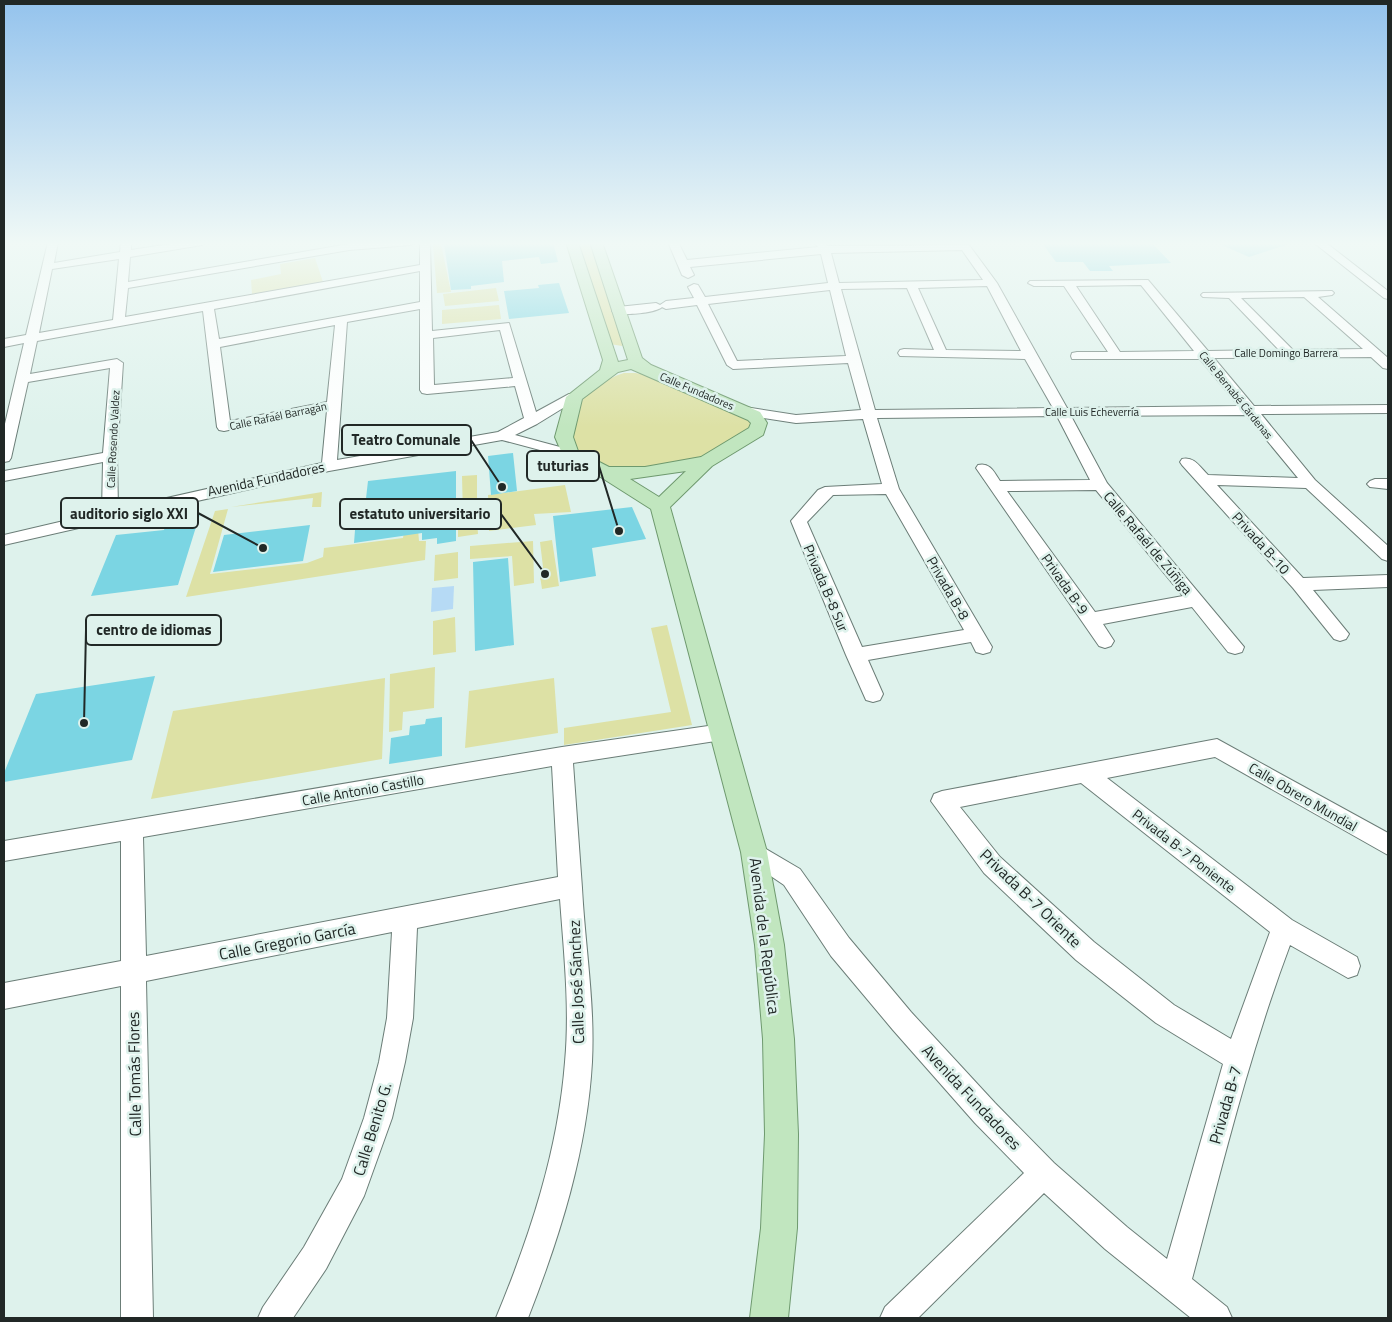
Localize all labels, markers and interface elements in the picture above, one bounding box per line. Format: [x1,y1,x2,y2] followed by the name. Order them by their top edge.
[1234,345,1338,361] street label: Calle Domingo Barrera
[1196,348,1276,442] street label: Calle Bernabé Cárdenas
[657,368,737,414] street label: Calle Fundadores
[102,390,124,488] street label: Calle Rosendo Valdez
[228,398,328,434] street label: Calle Rafaél Barragán
[1045,404,1139,420] street label: Calle Luis Echeverría
[342,425,471,455] callout: Teatro Comunale
[351,428,461,451] text: Teatro Comunale
[527,451,599,481] callout: tuturias
[537,454,589,477] text: tuturias
[205,456,326,501] street label: Avenida Fundadores
[1099,486,1198,599] street label: Calle Rafaél de Zúñiga
[61,498,198,528] callout: auditorio siglo XXI
[340,499,501,529] callout: estatuto universitario
[70,502,188,525] text: auditorio siglo XXI
[350,502,490,525] text: estatuto universitario
[1228,507,1295,579] street label: Privada B-10
[799,541,854,635] street label: Privada B-8 Sur
[1037,549,1094,619] street label: Privada B-9
[922,552,975,623] street label: Privada B-8
[86,615,221,645] callout: centro de idiomas
[96,618,212,641] text: centro de idiomas
[1245,757,1361,836] street label: Calle Obrero Mundial
[300,768,426,811] street label: Calle Antonio Castillo
[1128,804,1240,898] street label: Privada B-7 Poniente
[975,843,1087,953] street label: Privada B-7 Oriente
[743,856,787,1016] street label: Avenida de la República
[217,916,357,966] street label: Calle Gregorio García
[562,920,590,1044] street label: Calle José Sánchez
[121,1011,147,1137] street label: Calle Tomás Flores
[917,1039,1027,1155] street label: Avenida Fundadores
[1202,1063,1248,1147] street label: Privada B-7
[346,1079,398,1179] street label: Calle Benito G.

